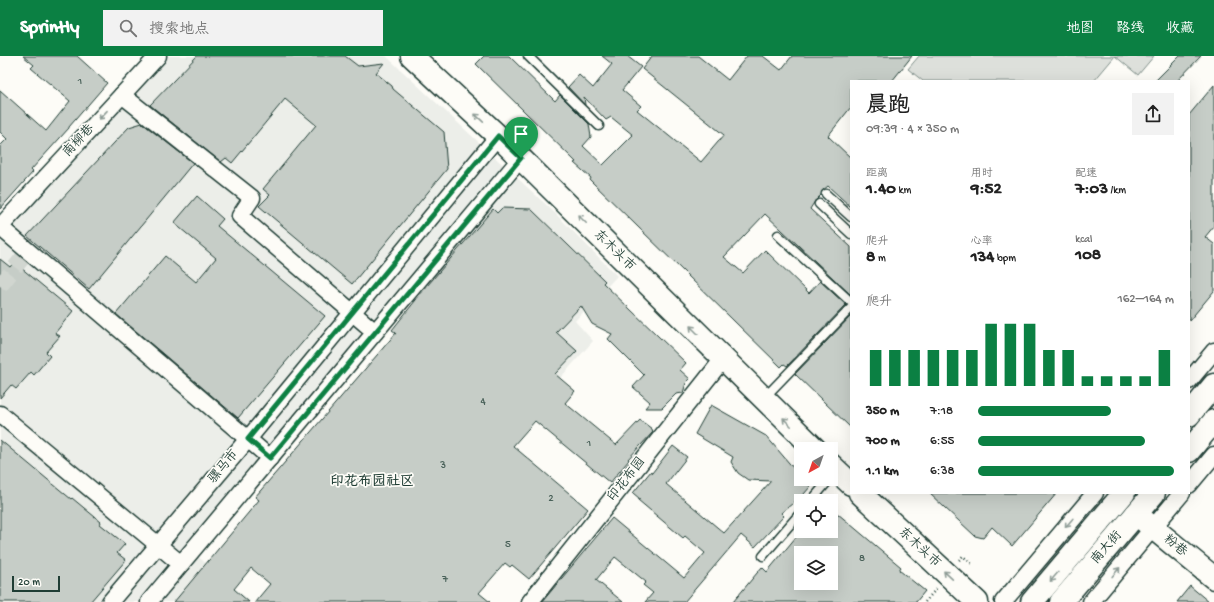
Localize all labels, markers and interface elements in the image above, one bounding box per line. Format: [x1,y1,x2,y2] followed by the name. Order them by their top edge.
[103,10,383,46] search box
[20,17,79,40] text: Sprintly
[117,17,139,39] icon: search
[149,21,209,39] text: 搜索地点
[1066,21,1094,38] text: 地图
[1116,21,1144,38] text: 路线
[1166,21,1194,38] text: 收藏
[77,76,82,88] house number: 1
[1132,93,1174,135] button: share
[866,94,910,120] text: 晨跑
[98,110,108,120] one-way arrow
[474,114,484,123] one-way arrow
[504,117,538,158] pin
[59,121,98,160] street label: 南柳巷
[866,122,959,137] text: 09:39 · 4 × 350 m
[510,123,532,145] icon: arrive
[866,168,888,180] text: 距离
[971,168,993,180] text: 用时
[1075,168,1097,180] text: 配速
[866,180,896,200] text: 1.40
[971,180,1002,200] text: 9:52
[1075,180,1108,200] text: 7:03
[896,185,911,197] text: km
[1108,185,1126,197] text: /km
[577,214,587,224] one-way arrow
[590,227,638,275] street label: 东木头市
[1075,234,1093,246] text: kcal
[866,236,888,248] text: 爬升
[971,236,993,248] text: 心率
[1075,246,1101,266] text: 108
[866,248,875,268] text: 8
[971,248,994,268] text: 134
[875,253,886,265] text: m
[994,253,1016,265] text: bpm
[1118,292,1174,307] text: 162–164 m
[866,295,892,310] text: 爬升
[689,325,699,335] one-way arrow
[480,396,486,408] house number: 4
[866,404,899,419] text: 350 m
[930,404,953,419] text: 7:18
[782,417,792,427] one-way arrow
[866,434,900,449] text: 700 m
[930,434,954,449] text: 6:55
[586,438,591,450] house number: 1
[794,442,838,486] north arrow
[794,442,838,590] map controls
[205,447,242,487] street label: 骡马市
[604,454,649,505] street label: 印花布园
[439,460,446,472] house number: 3
[866,464,899,479] text: 1.1 km
[930,464,955,479] text: 6:38
[330,473,414,491] district label: 印花布园社区
[548,493,554,505] house number: 2
[794,494,838,538] button: locate
[1065,517,1074,528] one-way arrow
[895,524,944,571] street label: 东木头市
[1088,528,1125,568] street label: 南大街
[1160,531,1190,560] street label: 粉巷
[505,539,511,551] house number: 5
[794,546,838,590] button: layers
[859,553,865,565] house number: 8
[1111,567,1120,577] one-way arrow
[943,571,953,580] one-way arrow
[1049,571,1058,582] one-way arrow
[12,574,60,593] scale bar
[441,574,448,586] house number: 7
[18,577,40,589] text: 20 m

